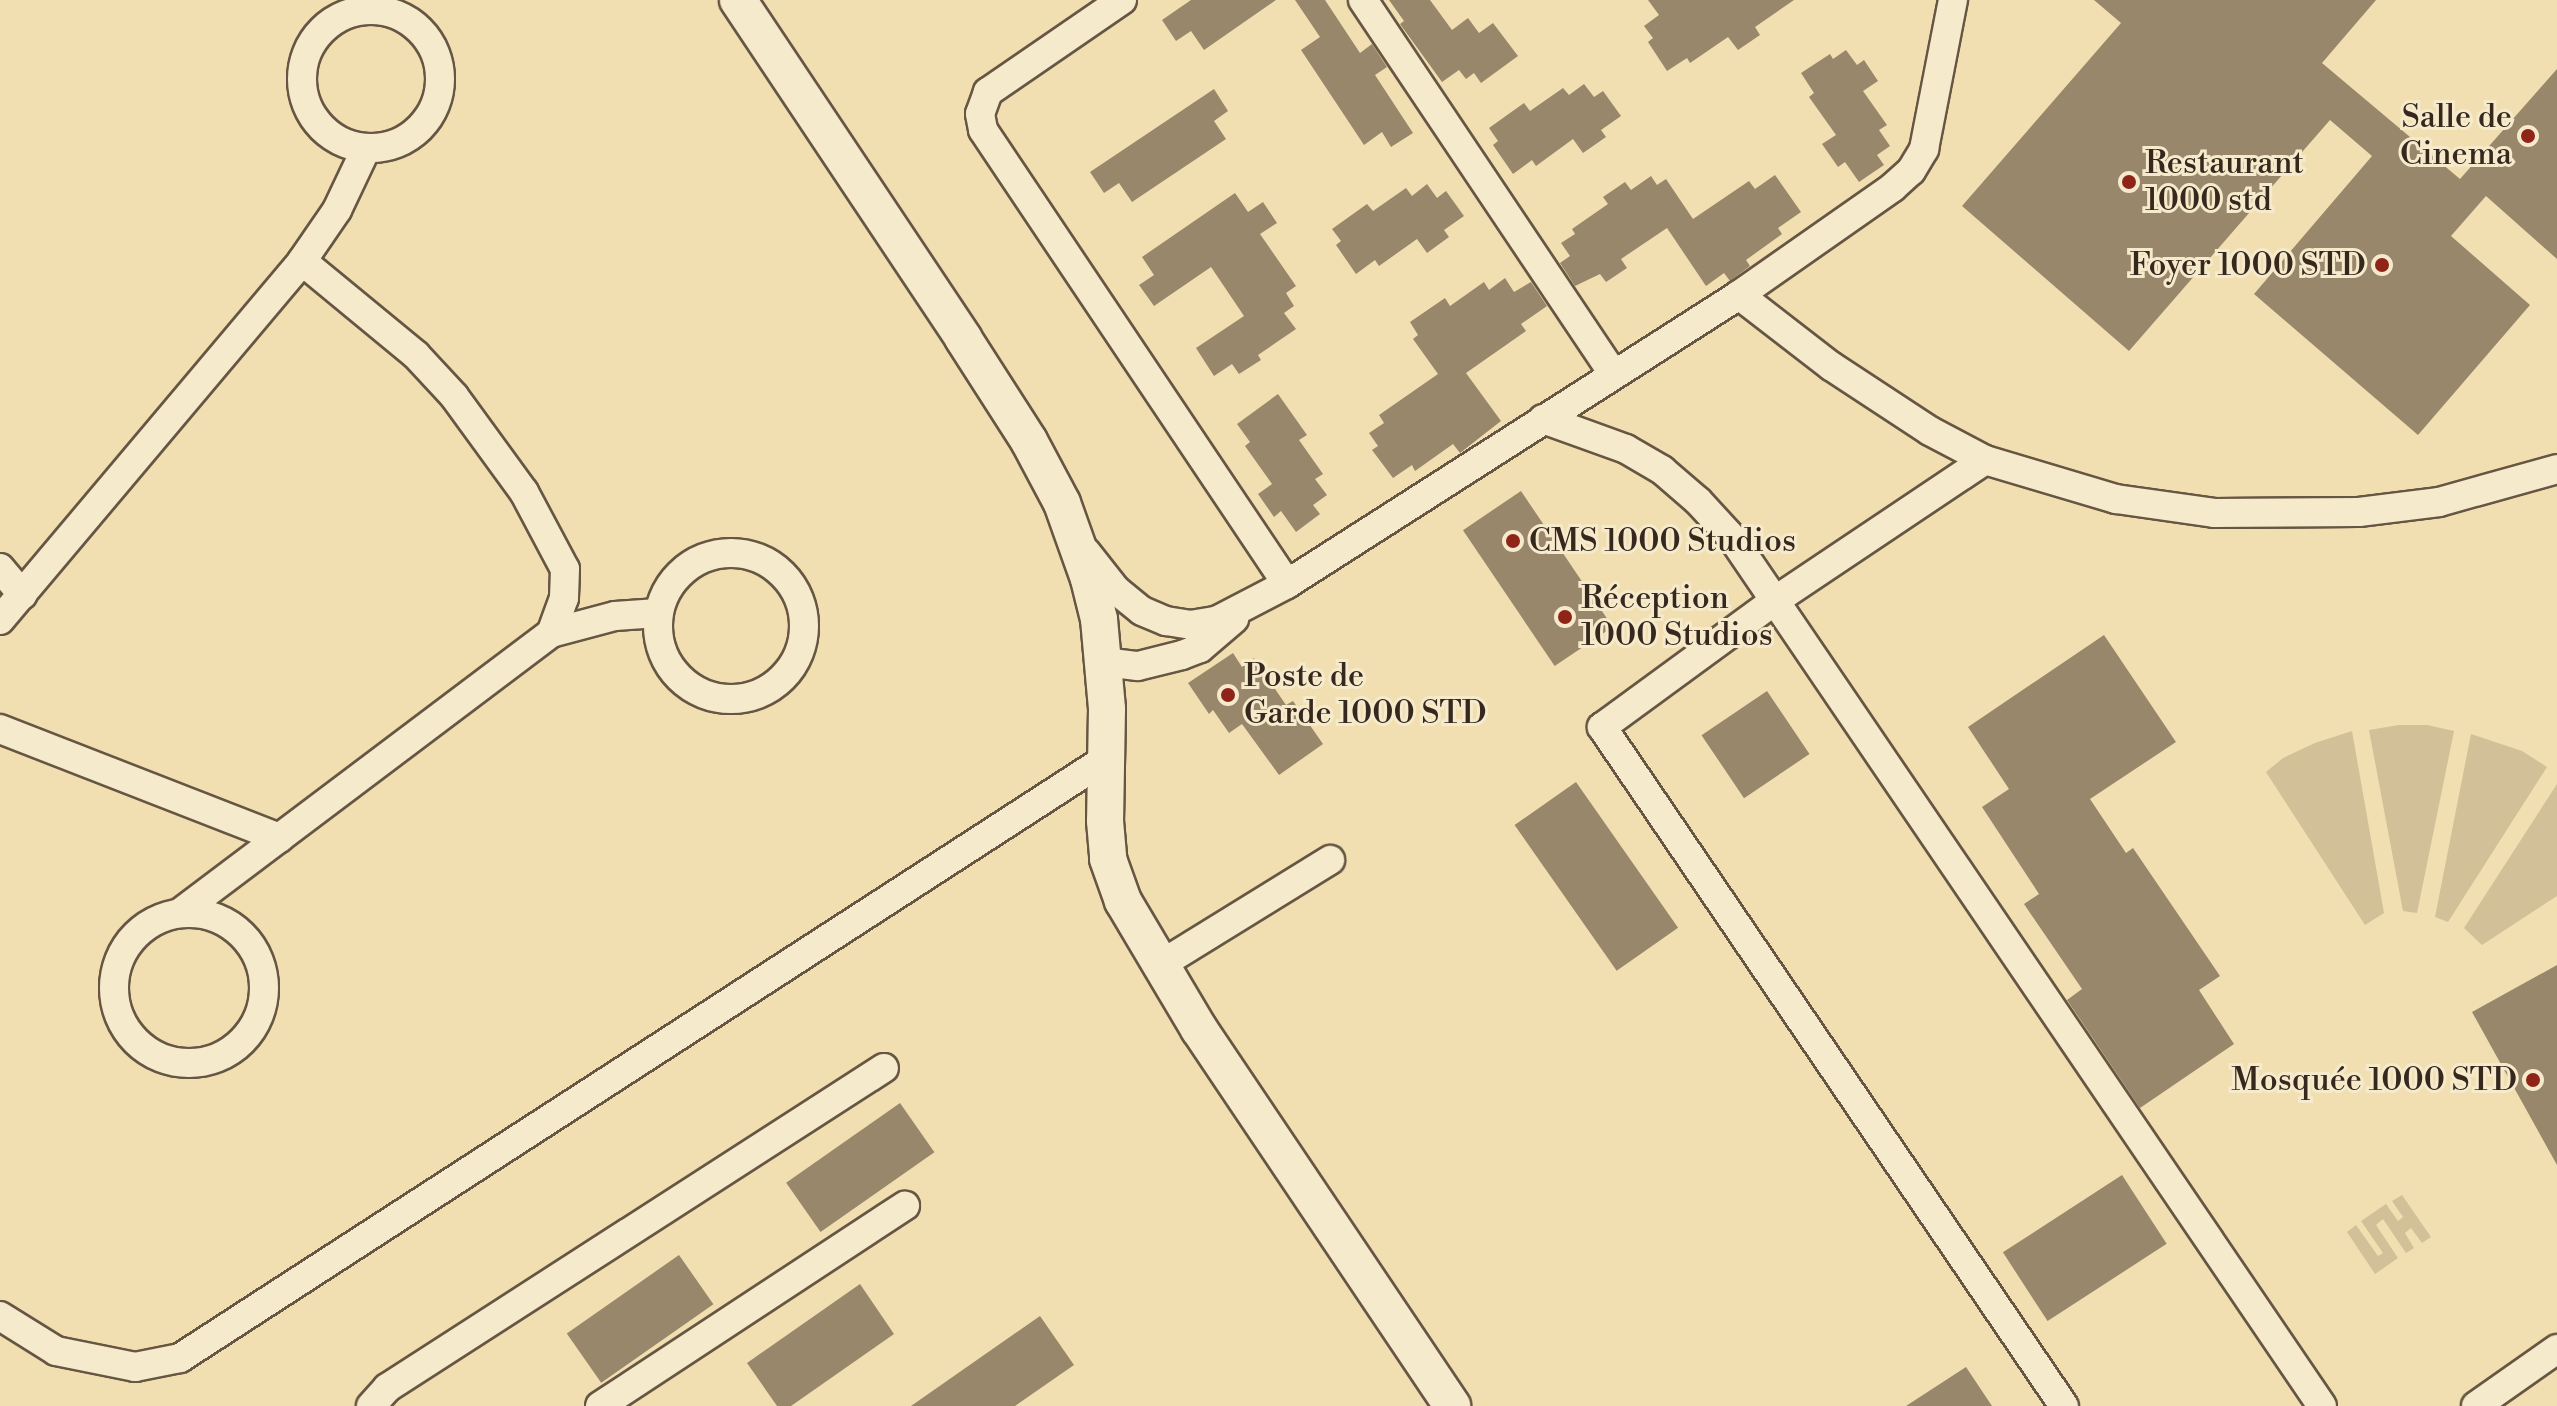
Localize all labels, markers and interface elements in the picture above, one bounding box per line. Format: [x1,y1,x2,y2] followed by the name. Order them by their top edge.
[2400,99,2512,174] place label: Salle de Cinema
[2519,127,2537,145] marker: Salle de Cinema
[2145,145,2304,220] place label: Restaurant 1000 std
[2120,173,2138,191] marker: Restaurant 1000 std
[2130,246,2366,284] place label: Foyer 1000 STD
[2373,256,2391,274] marker: Foyer 1000 STD
[1529,522,1796,560] place label: CMS 1000 Studios
[1504,532,1522,550] marker: CMS 1000 Studios
[1581,580,1773,655] place label: Réception 1000 Studios
[1556,608,1574,626] marker: Réception 1000 Studios
[1244,658,1487,733] place label: Poste de Garde 1000 STD
[1219,686,1237,704] marker: Poste de Garde 1000 STD
[2231,1061,2517,1099] place label: Mosquée 1000 STD
[2524,1071,2542,1089] marker: Mosquée 1000 STD

